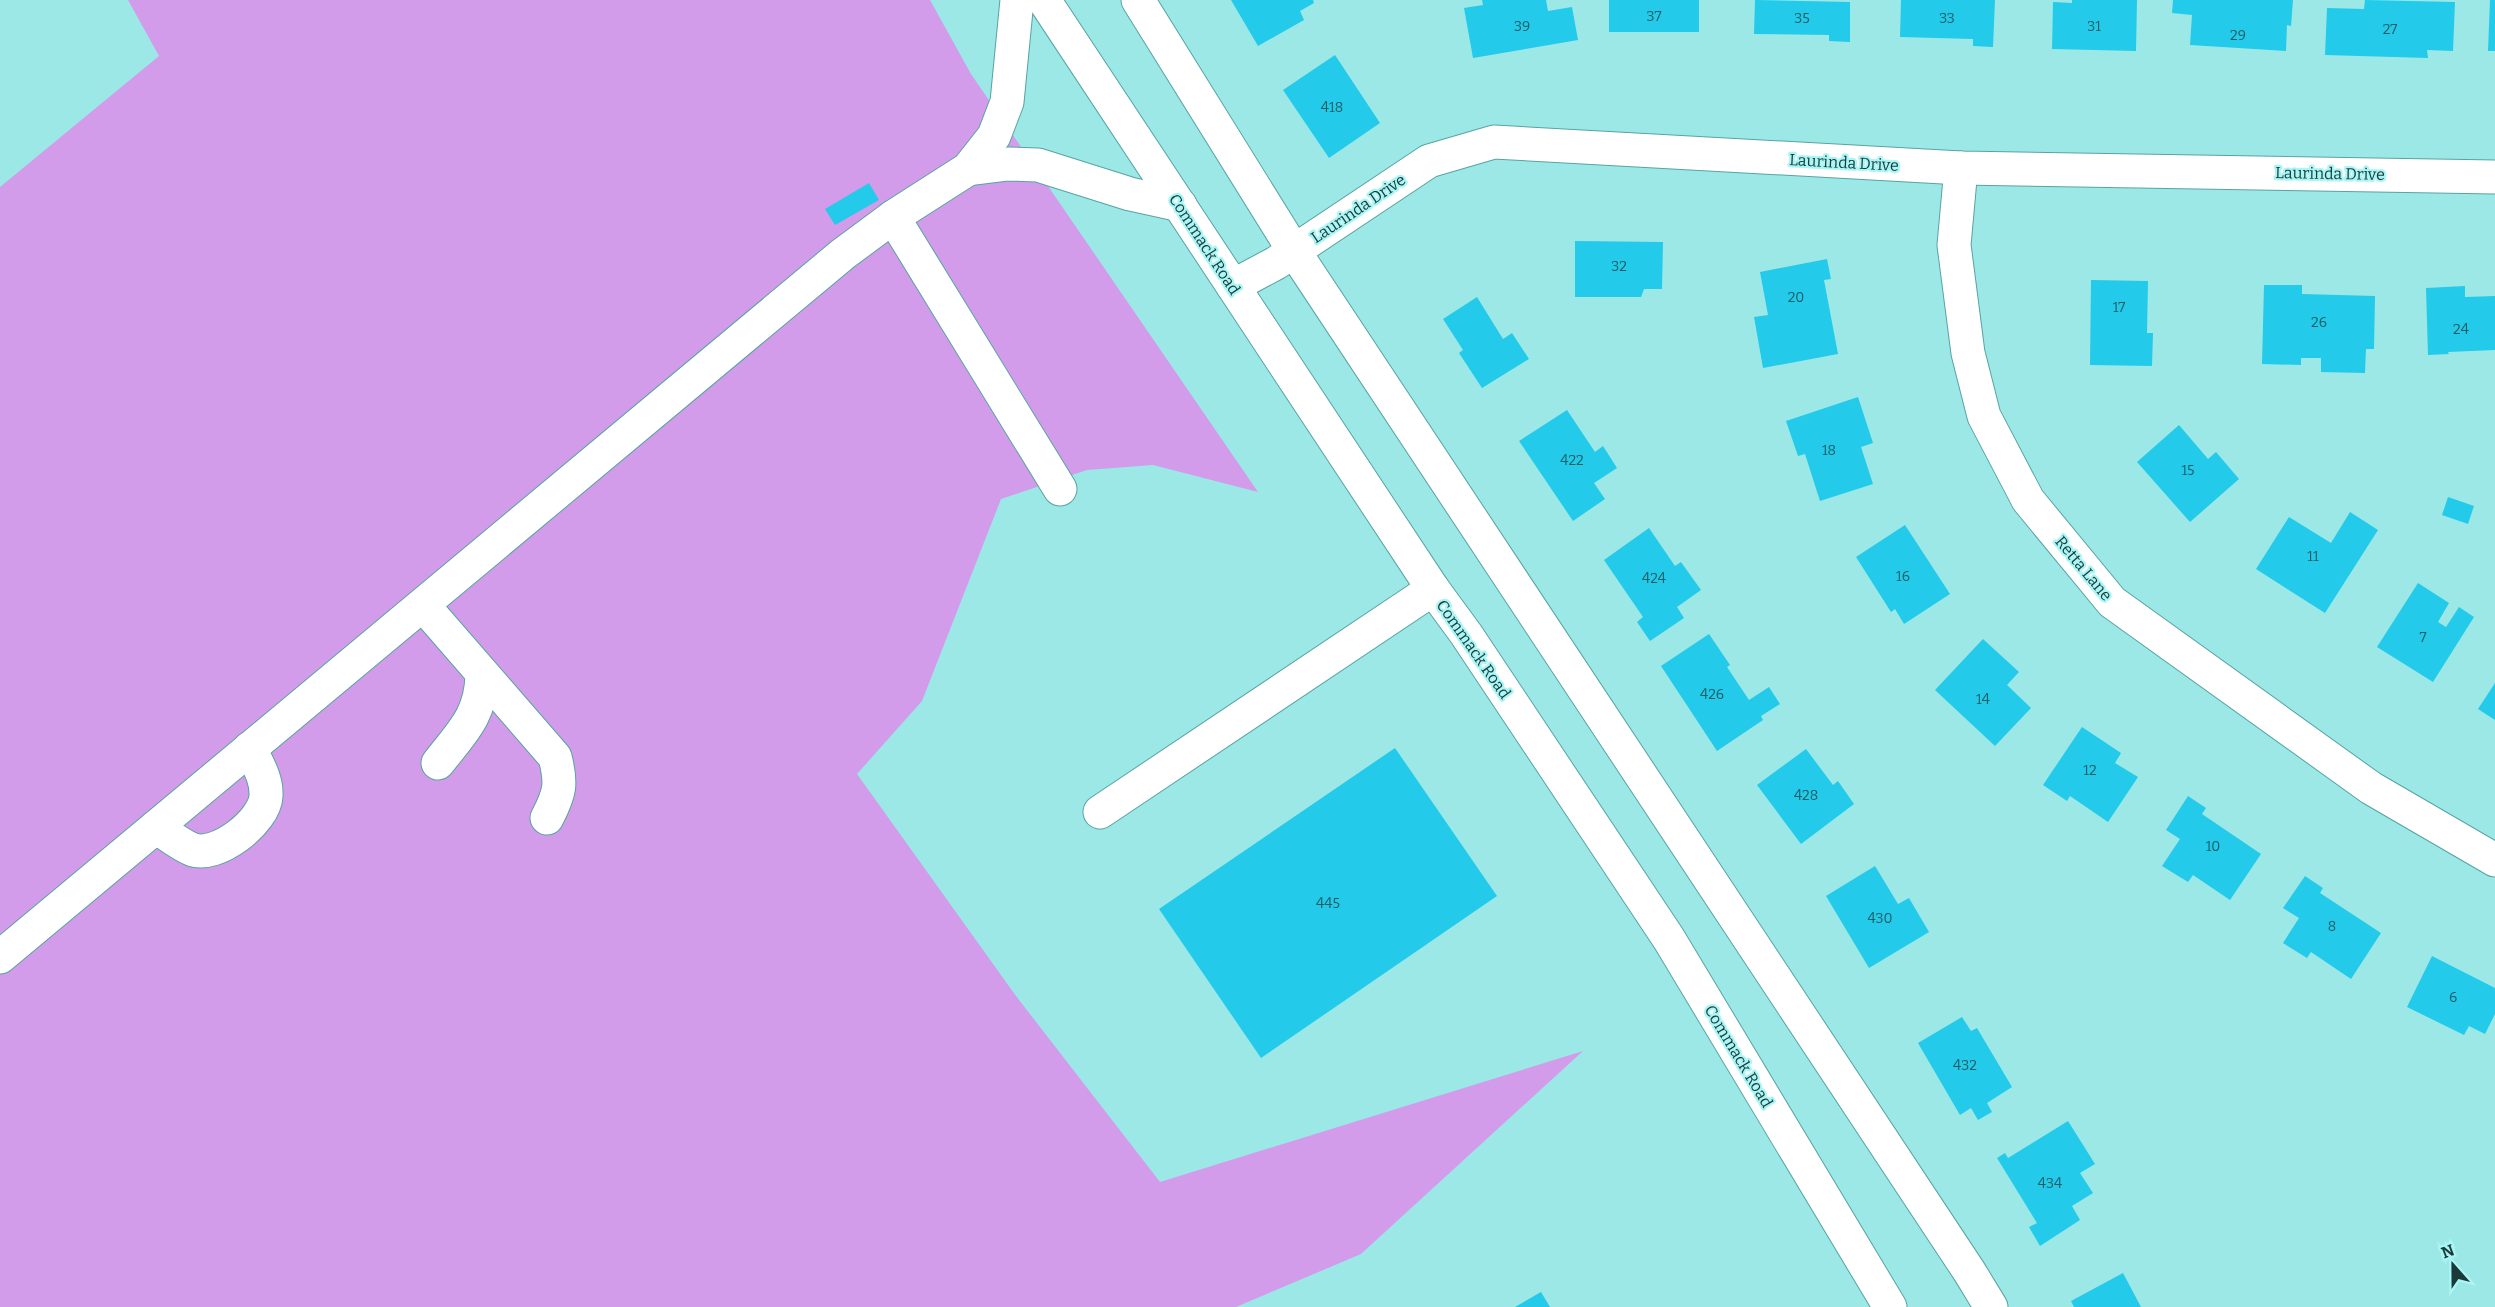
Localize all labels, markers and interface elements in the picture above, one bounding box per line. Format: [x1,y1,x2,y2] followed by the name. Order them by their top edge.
[1646,8,1662,25] house number: 37
[1794,10,1810,27] house number: 35
[1939,10,1955,27] house number: 33
[1514,18,1530,35] house number: 39
[2087,18,2101,35] house number: 31
[2383,21,2397,38] house number: 27
[2230,27,2246,44] house number: 29
[1321,99,1343,116] house number: 418
[1789,150,1899,175] street label: Laurinda Drive
[2275,163,2385,184] street label: Laurinda Drive
[1307,170,1409,247] street label: Laurinda Drive
[1165,190,1244,299] street label: Commack Road
[1611,258,1627,275] house number: 32
[1788,289,1804,306] house number: 20
[2113,299,2125,316] house number: 17
[2311,314,2327,331] house number: 26
[2453,321,2469,338] house number: 24
[1822,442,1836,459] house number: 18
[1560,452,1584,469] house number: 422
[2181,462,2195,479] house number: 15
[2051,532,2116,605] street label: Retta Lane
[2307,548,2319,565] house number: 11
[1896,568,1910,585] house number: 16
[1642,570,1666,587] house number: 424
[1432,596,1515,703] street label: Commack Road
[2419,629,2427,646] house number: 7
[1700,686,1724,703] house number: 426
[1976,691,1990,708] house number: 14
[2083,762,2097,779] house number: 12
[1794,787,1818,804] house number: 428
[2206,838,2220,855] house number: 10
[1316,895,1340,912] house number: 445
[1867,910,1893,927] house number: 430
[2328,918,2336,935] house number: 8
[2449,989,2457,1006] house number: 6
[1701,1002,1777,1111] street label: Commack Road
[1953,1057,1977,1074] house number: 432
[2038,1175,2062,1192] house number: 434
[2423,1235,2483,1295] north arrow
[2439,1240,2457,1263] text: N

